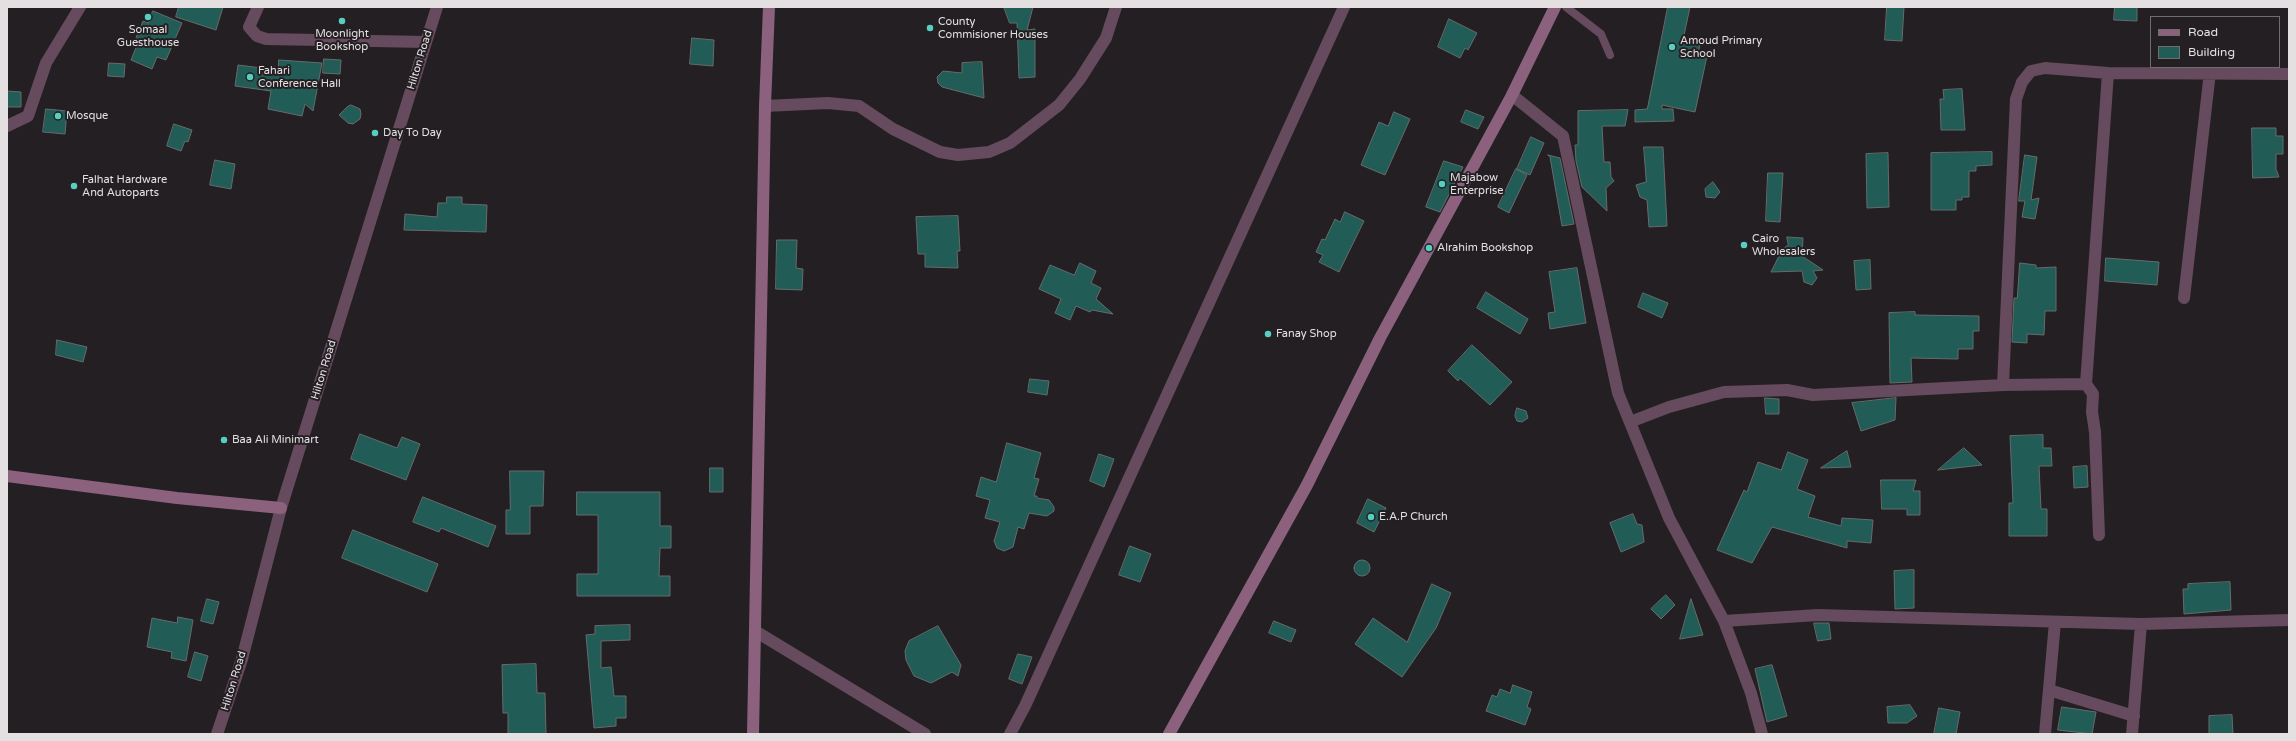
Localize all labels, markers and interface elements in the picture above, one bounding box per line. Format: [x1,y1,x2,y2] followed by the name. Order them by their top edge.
[143,12,153,22] marker: Somaal Guesthouse
[938,15,1048,41] place label: County Commisioner Houses
[337,16,347,26] marker: Moonlight Bookshop
[2150,16,2280,68] legend
[117,23,179,49] place label: Somaal Guesthouse
[925,23,935,33] marker: County Commisioner Houses
[2188,25,2218,39] text: Road
[315,27,369,53] place label: Moonlight Bookshop
[405,29,435,91] street label: Hilton Road
[1680,34,1762,60] place label: Amoud Primary School
[1667,42,1677,52] marker: Amoud Primary School
[2188,45,2235,59] text: Building
[258,64,341,90] place label: Fahari Conference Hall
[245,72,255,82] marker: Fahari Conference Hall
[66,109,108,123] place label: Mosque
[53,111,63,121] marker: Mosque
[383,126,442,140] place label: Day To Day
[370,128,380,138] marker: Day To Day
[1450,171,1503,197] place label: Majabow Enterprise
[82,173,167,199] place label: Falhat Hardware And Autoparts
[1437,179,1447,189] marker: Majabow Enterprise
[69,181,79,191] marker: Falhat Hardware And Autoparts
[1752,232,1815,258] place label: Cairo Wholesalers
[1739,240,1749,250] marker: Cairo Wholesalers
[1437,241,1533,255] place label: Alrahim Bookshop
[1424,243,1434,253] marker: Alrahim Bookshop
[1276,327,1337,341] place label: Fanay Shop
[1263,329,1273,339] marker: Fanay Shop
[309,339,339,401] street label: Hilton Road
[232,433,319,447] place label: Baa Ali Minimart
[219,435,229,445] marker: Baa Ali Minimart
[1379,510,1448,524] place label: E.A.P Church
[1366,512,1376,522] marker: E.A.P Church
[219,650,249,712] street label: Hilton Road

